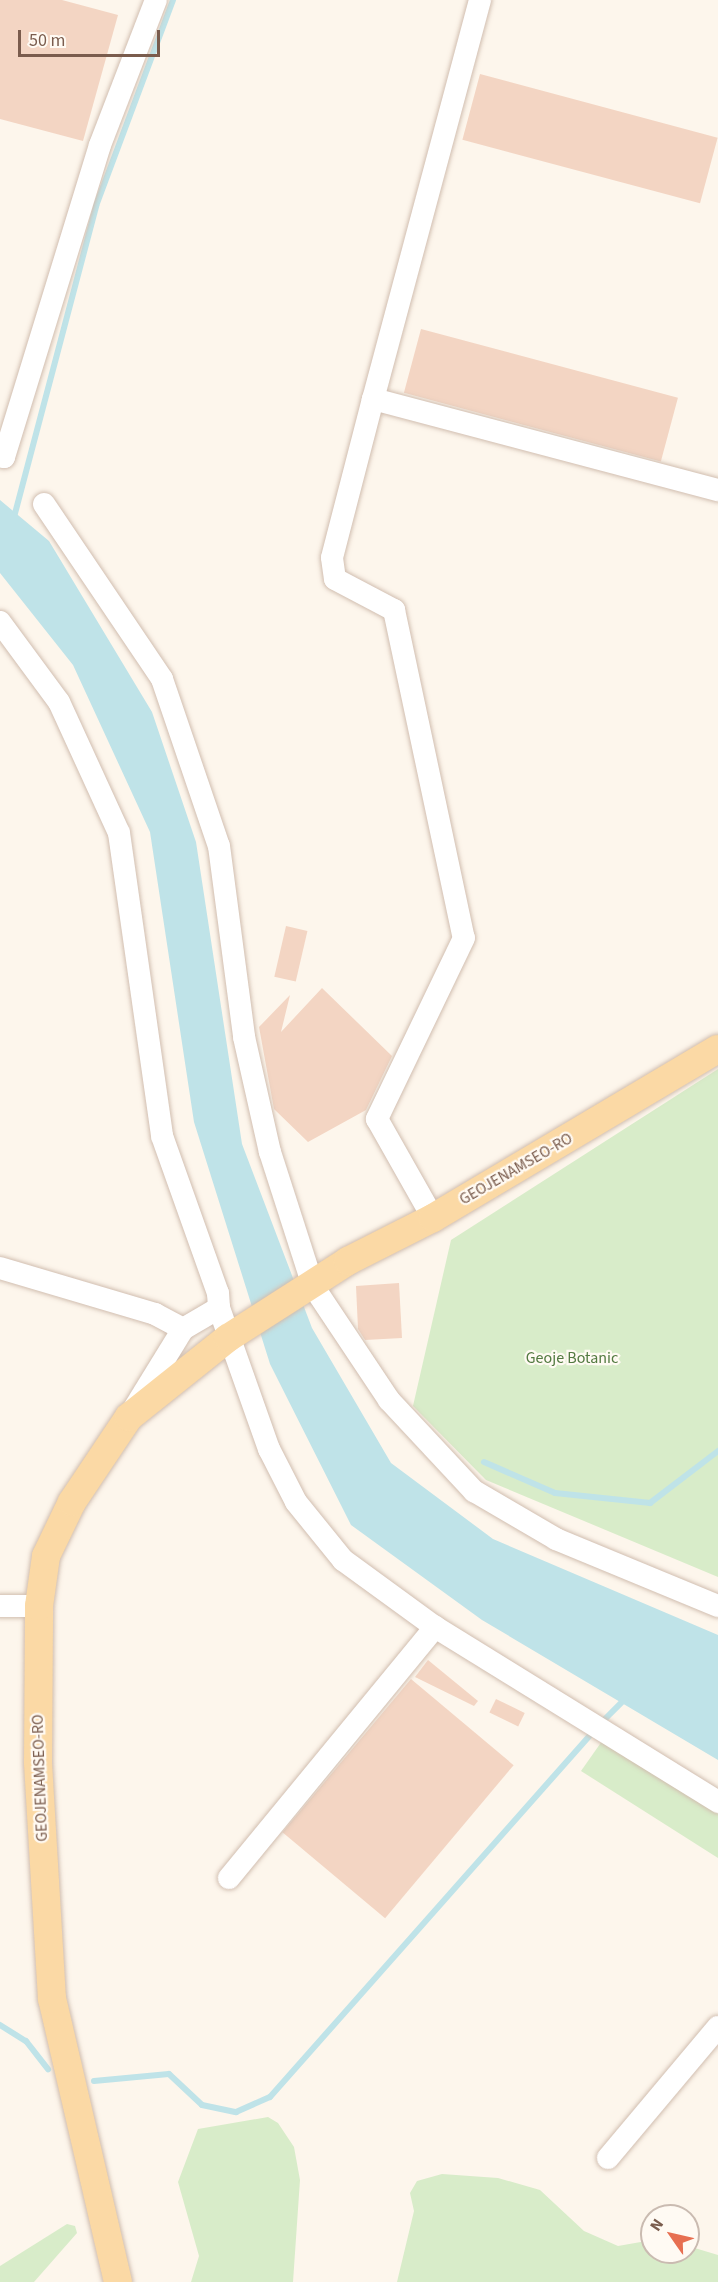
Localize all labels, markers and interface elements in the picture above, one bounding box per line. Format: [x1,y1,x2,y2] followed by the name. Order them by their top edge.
[21,18,164,56] scale bar
[29,28,65,53] text: 50 m
[456,1129,576,1209] street label: GEOJENAMSEO-RO
[526,1348,618,1368] park label: Geoje Botanic
[28,1714,52,1842] street label: GEOJENAMSEO-RO
[640,2204,700,2264] north arrow
[645,2214,669,2236] text: N

